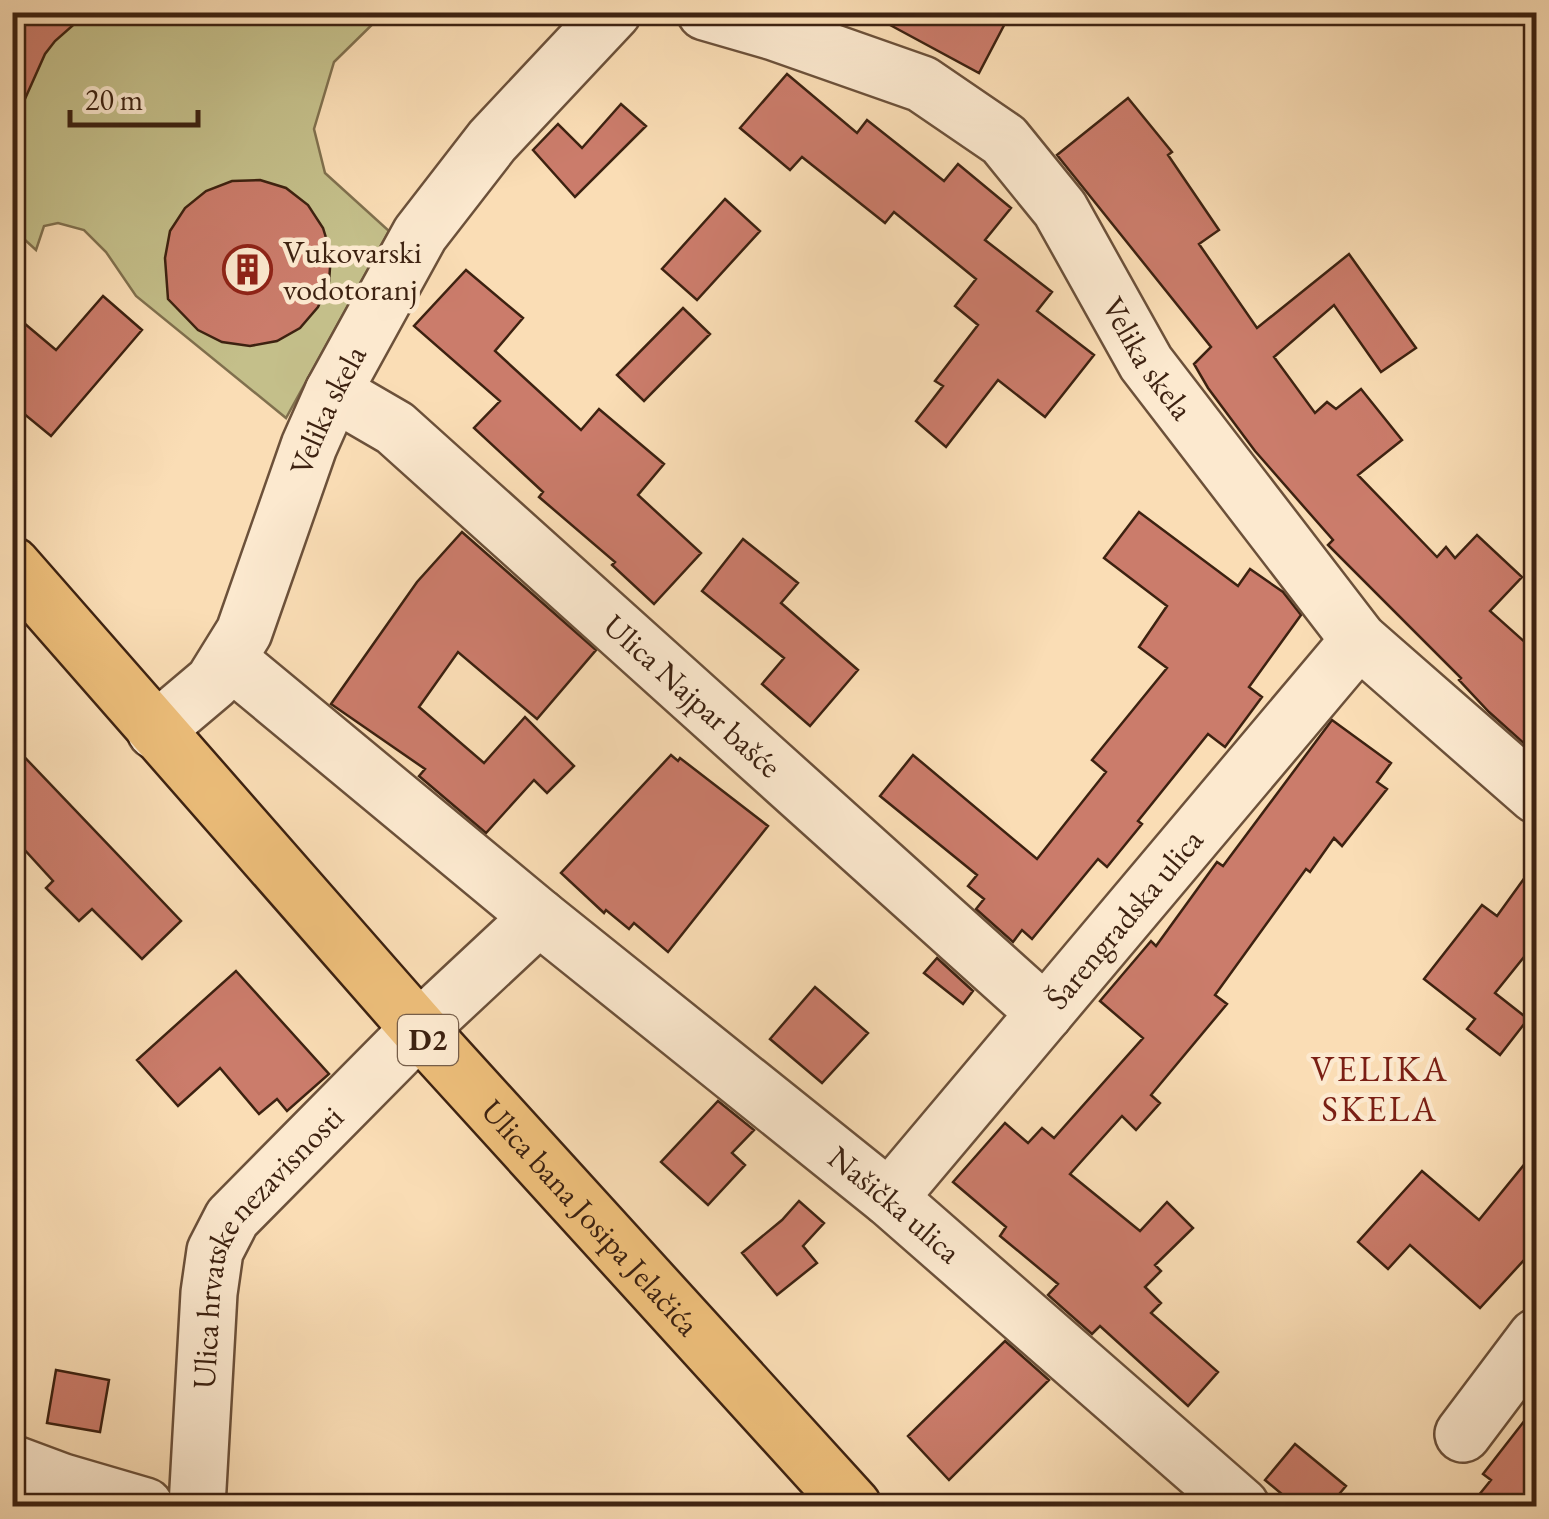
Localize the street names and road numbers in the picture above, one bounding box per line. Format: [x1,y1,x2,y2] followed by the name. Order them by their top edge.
[1092,289,1203,428] street label: Velika skela
[280,337,376,481] street label: Velika skela
[595,605,790,787] street label: Ulica Najpar bašće
[1036,820,1212,1018] street label: Šarengradska ulica
[398,1015,458,1065] road number: D2
[472,1090,709,1345] street label: Ulica bana Josipa Jelačića
[183,1097,352,1390] street label: Ulica hrvatske nezavisnosti
[820,1136,970,1273] street label: Našička ulica

